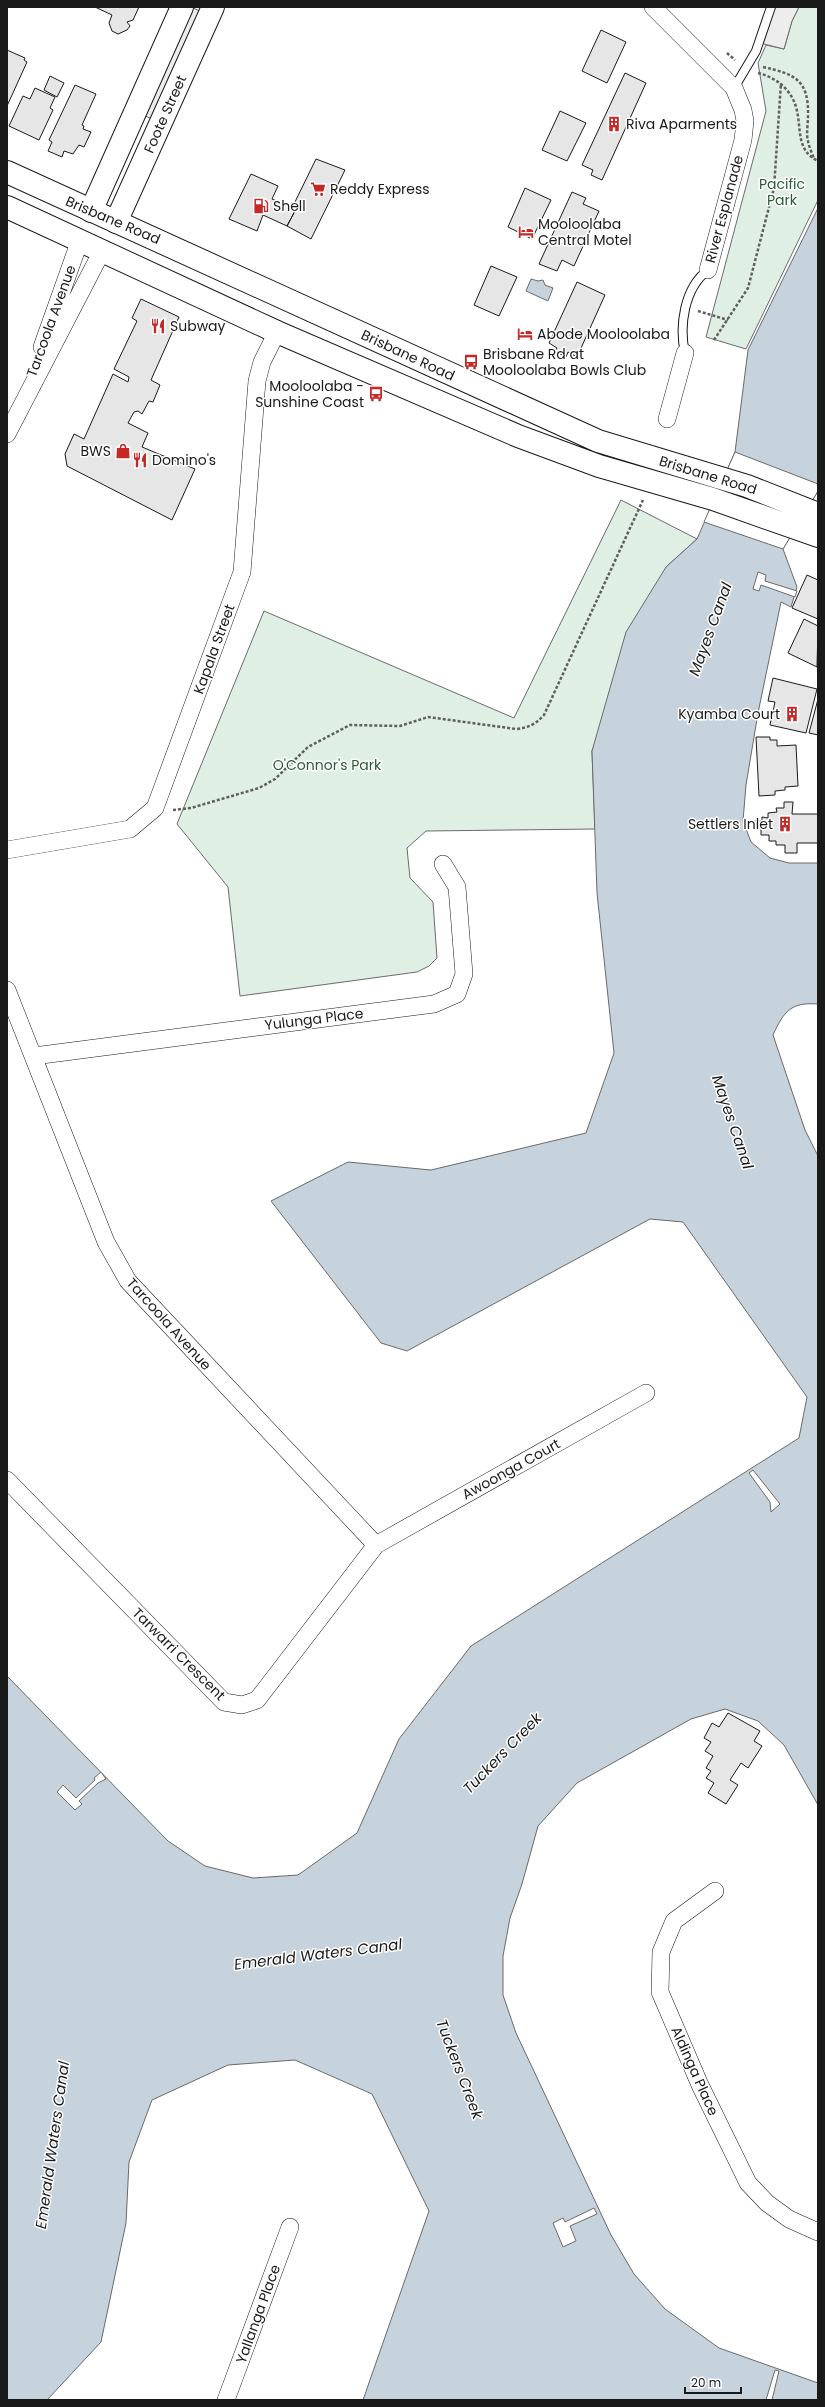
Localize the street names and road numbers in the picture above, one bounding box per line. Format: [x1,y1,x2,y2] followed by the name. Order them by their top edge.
[139,72,191,156] street label: Foote Street
[700,153,748,265] street label: River Esplanade
[62,191,164,249] street label: Brisbane Road
[21,262,81,380] street label: Tarcoola Avenue
[358,325,458,385] street label: Brisbane Road
[657,451,759,499] street label: Brisbane Road
[188,601,240,697] street label: Kapala Street
[263,1003,365,1035] street label: Yulunga Place
[122,1273,216,1375] street label: Tarcoola Avenue
[458,1434,564,1504] street label: Awoonga Court
[128,1603,230,1705] street label: Tarwarri Crescent
[666,2023,724,2119] street label: Aldinga Place
[231,2262,285,2366] street label: Yallanga Place

